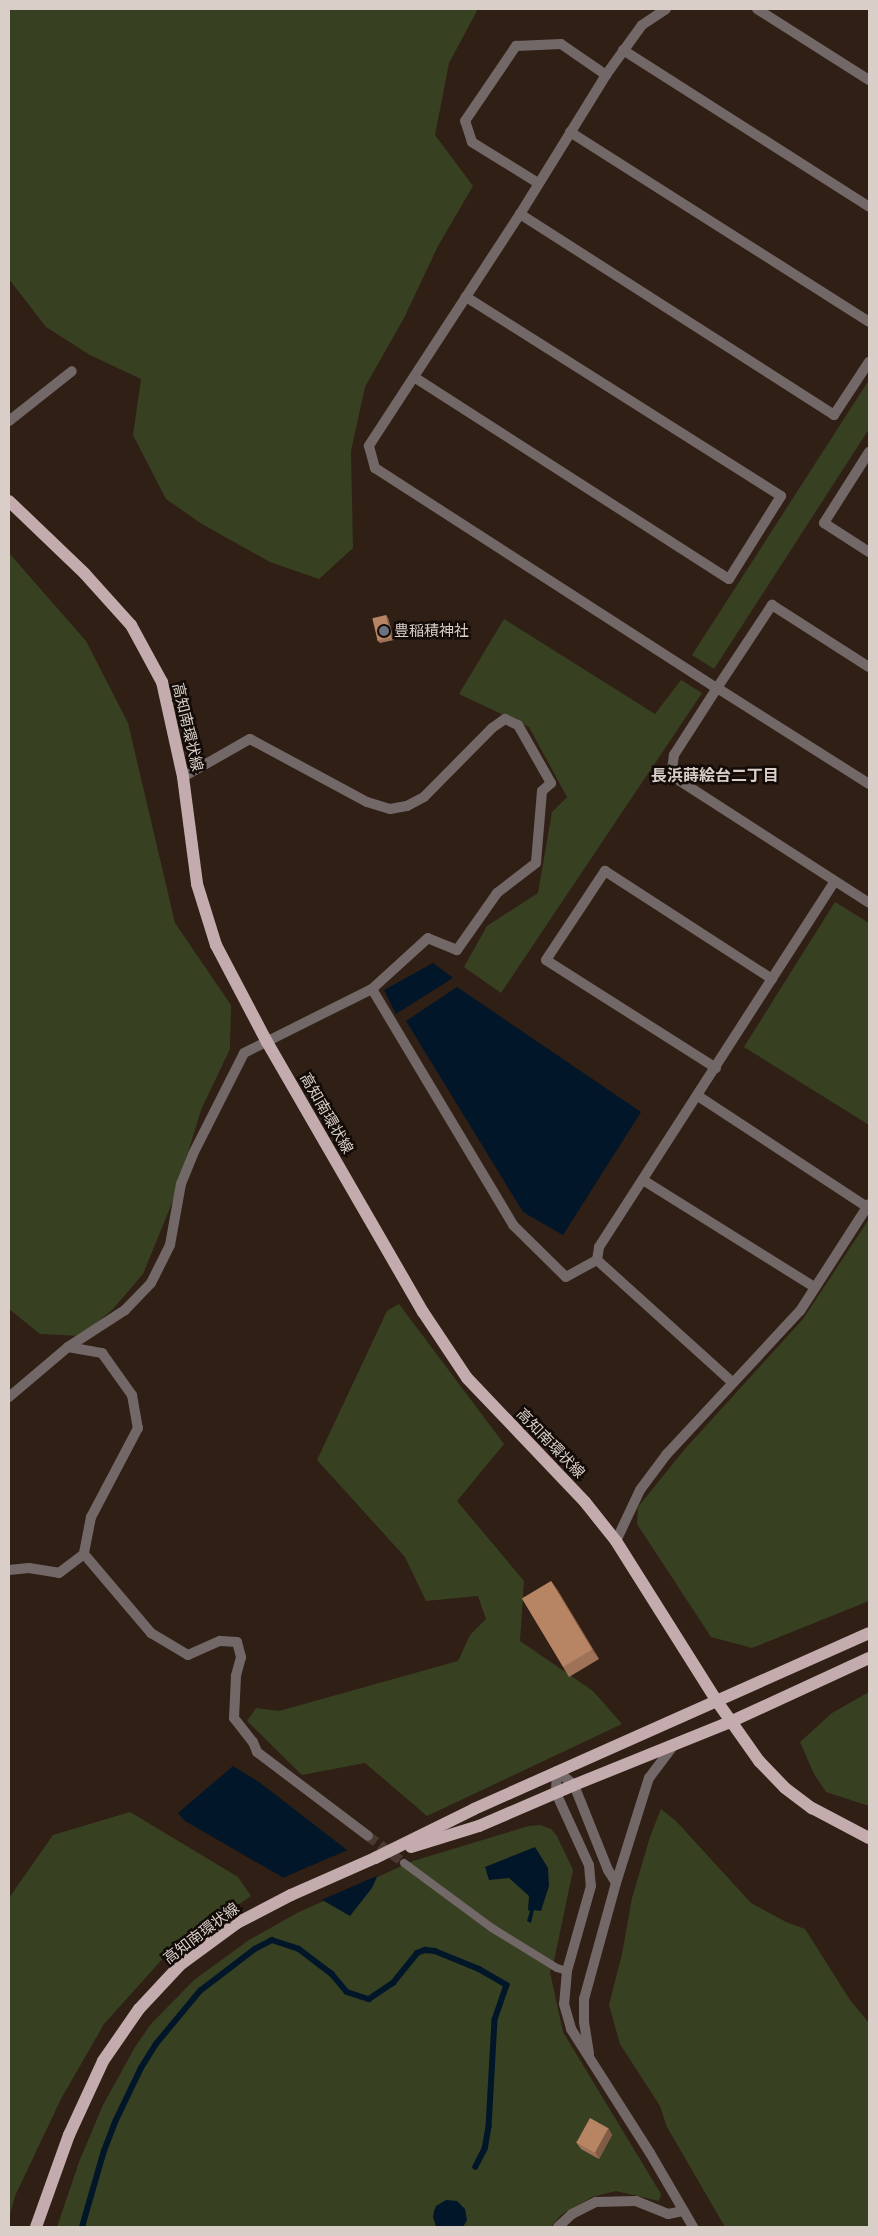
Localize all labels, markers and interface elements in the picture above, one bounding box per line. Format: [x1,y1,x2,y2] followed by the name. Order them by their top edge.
[394,622,469,640] place label: 豊稲積神社
[378,625,390,637] marker: 豊稲積神社
[169,681,207,773] street label: 高知南環状線
[651,766,779,786] district label: 長浜蒔絵台二丁目
[297,1070,357,1156] street label: 高知南環状線
[513,1404,589,1482] street label: 高知南環状線
[160,1899,242,1967] street label: 高知南環状線

